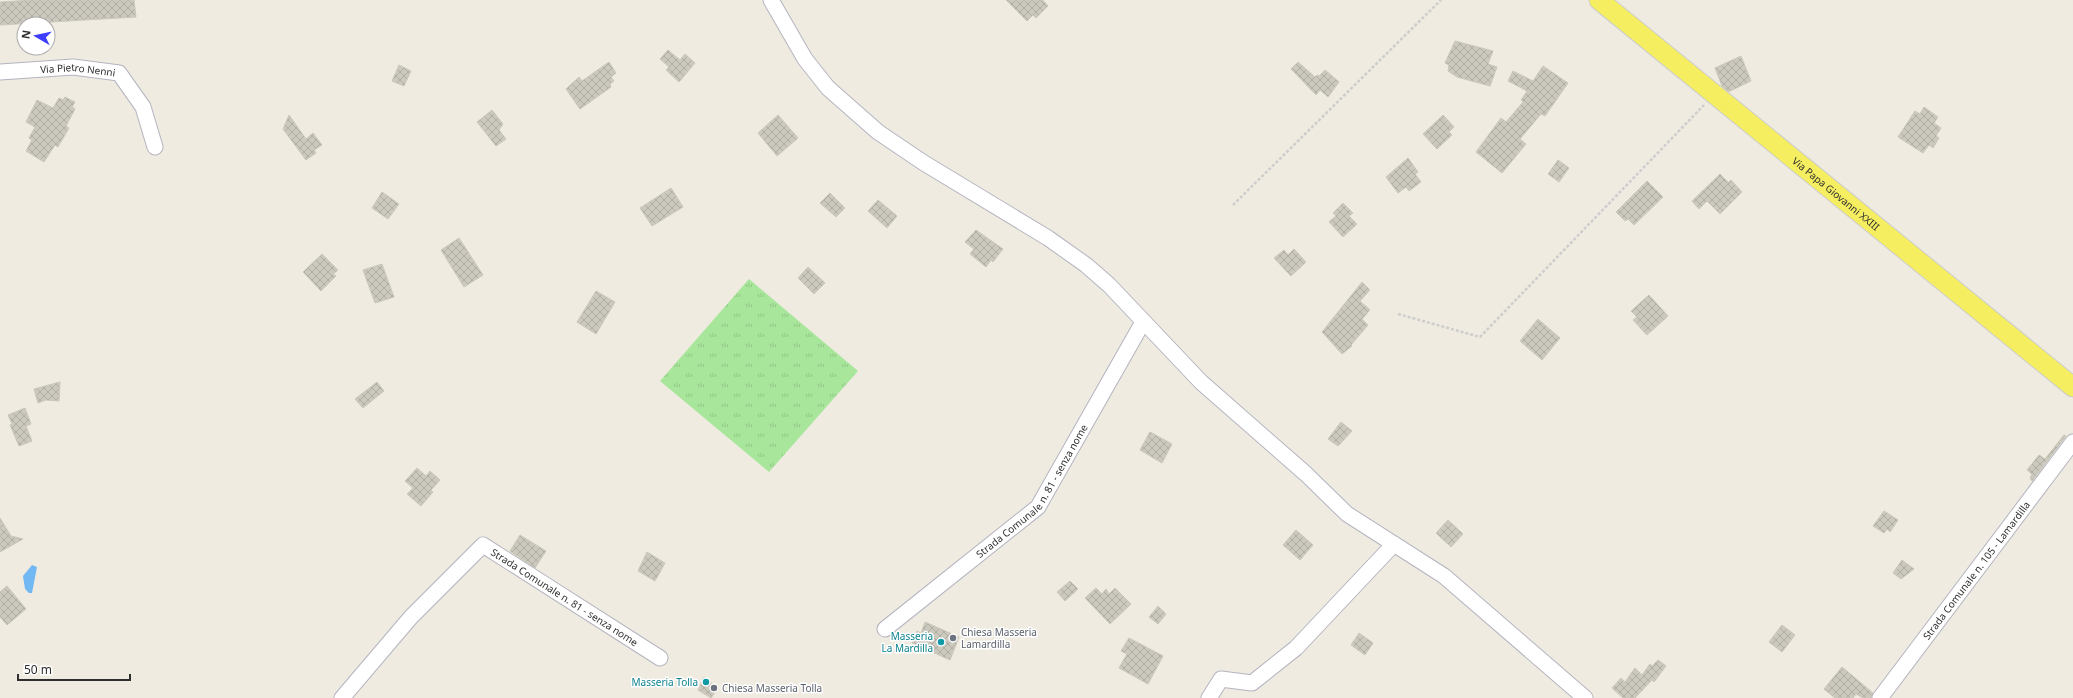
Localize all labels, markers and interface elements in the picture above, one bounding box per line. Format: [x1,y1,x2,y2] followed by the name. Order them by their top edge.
[16,16,56,56] north arrow
[18,29,34,40] text: N
[40,60,116,79] street label: Via Pietro Nenni
[1789,154,1883,233] street label: Via Papa Giovanni XXIII
[973,421,1091,561] street label: Strada Comunale n. 81 - senza nome
[1920,498,2033,642] street label: Strada Comunale n. 105 - Lamardilla
[488,545,641,649] street label: Strada Comunale n. 81 - senza nome
[961,625,1037,651] place label: Chiesa Masseria Lamardilla
[881,629,933,655] place label: Masseria La Mardilla
[948,633,958,643] marker: Chiesa Masseria Lamardilla
[936,637,946,647] marker: Masseria La Mardilla
[18,656,130,682] scale bar
[24,661,52,678] text: 50 m
[632,675,698,689] place label: Masseria Tolla
[701,677,711,687] marker: Masseria Tolla
[722,681,822,695] place label: Chiesa Masseria Tolla
[709,683,719,693] marker: Chiesa Masseria Tolla

